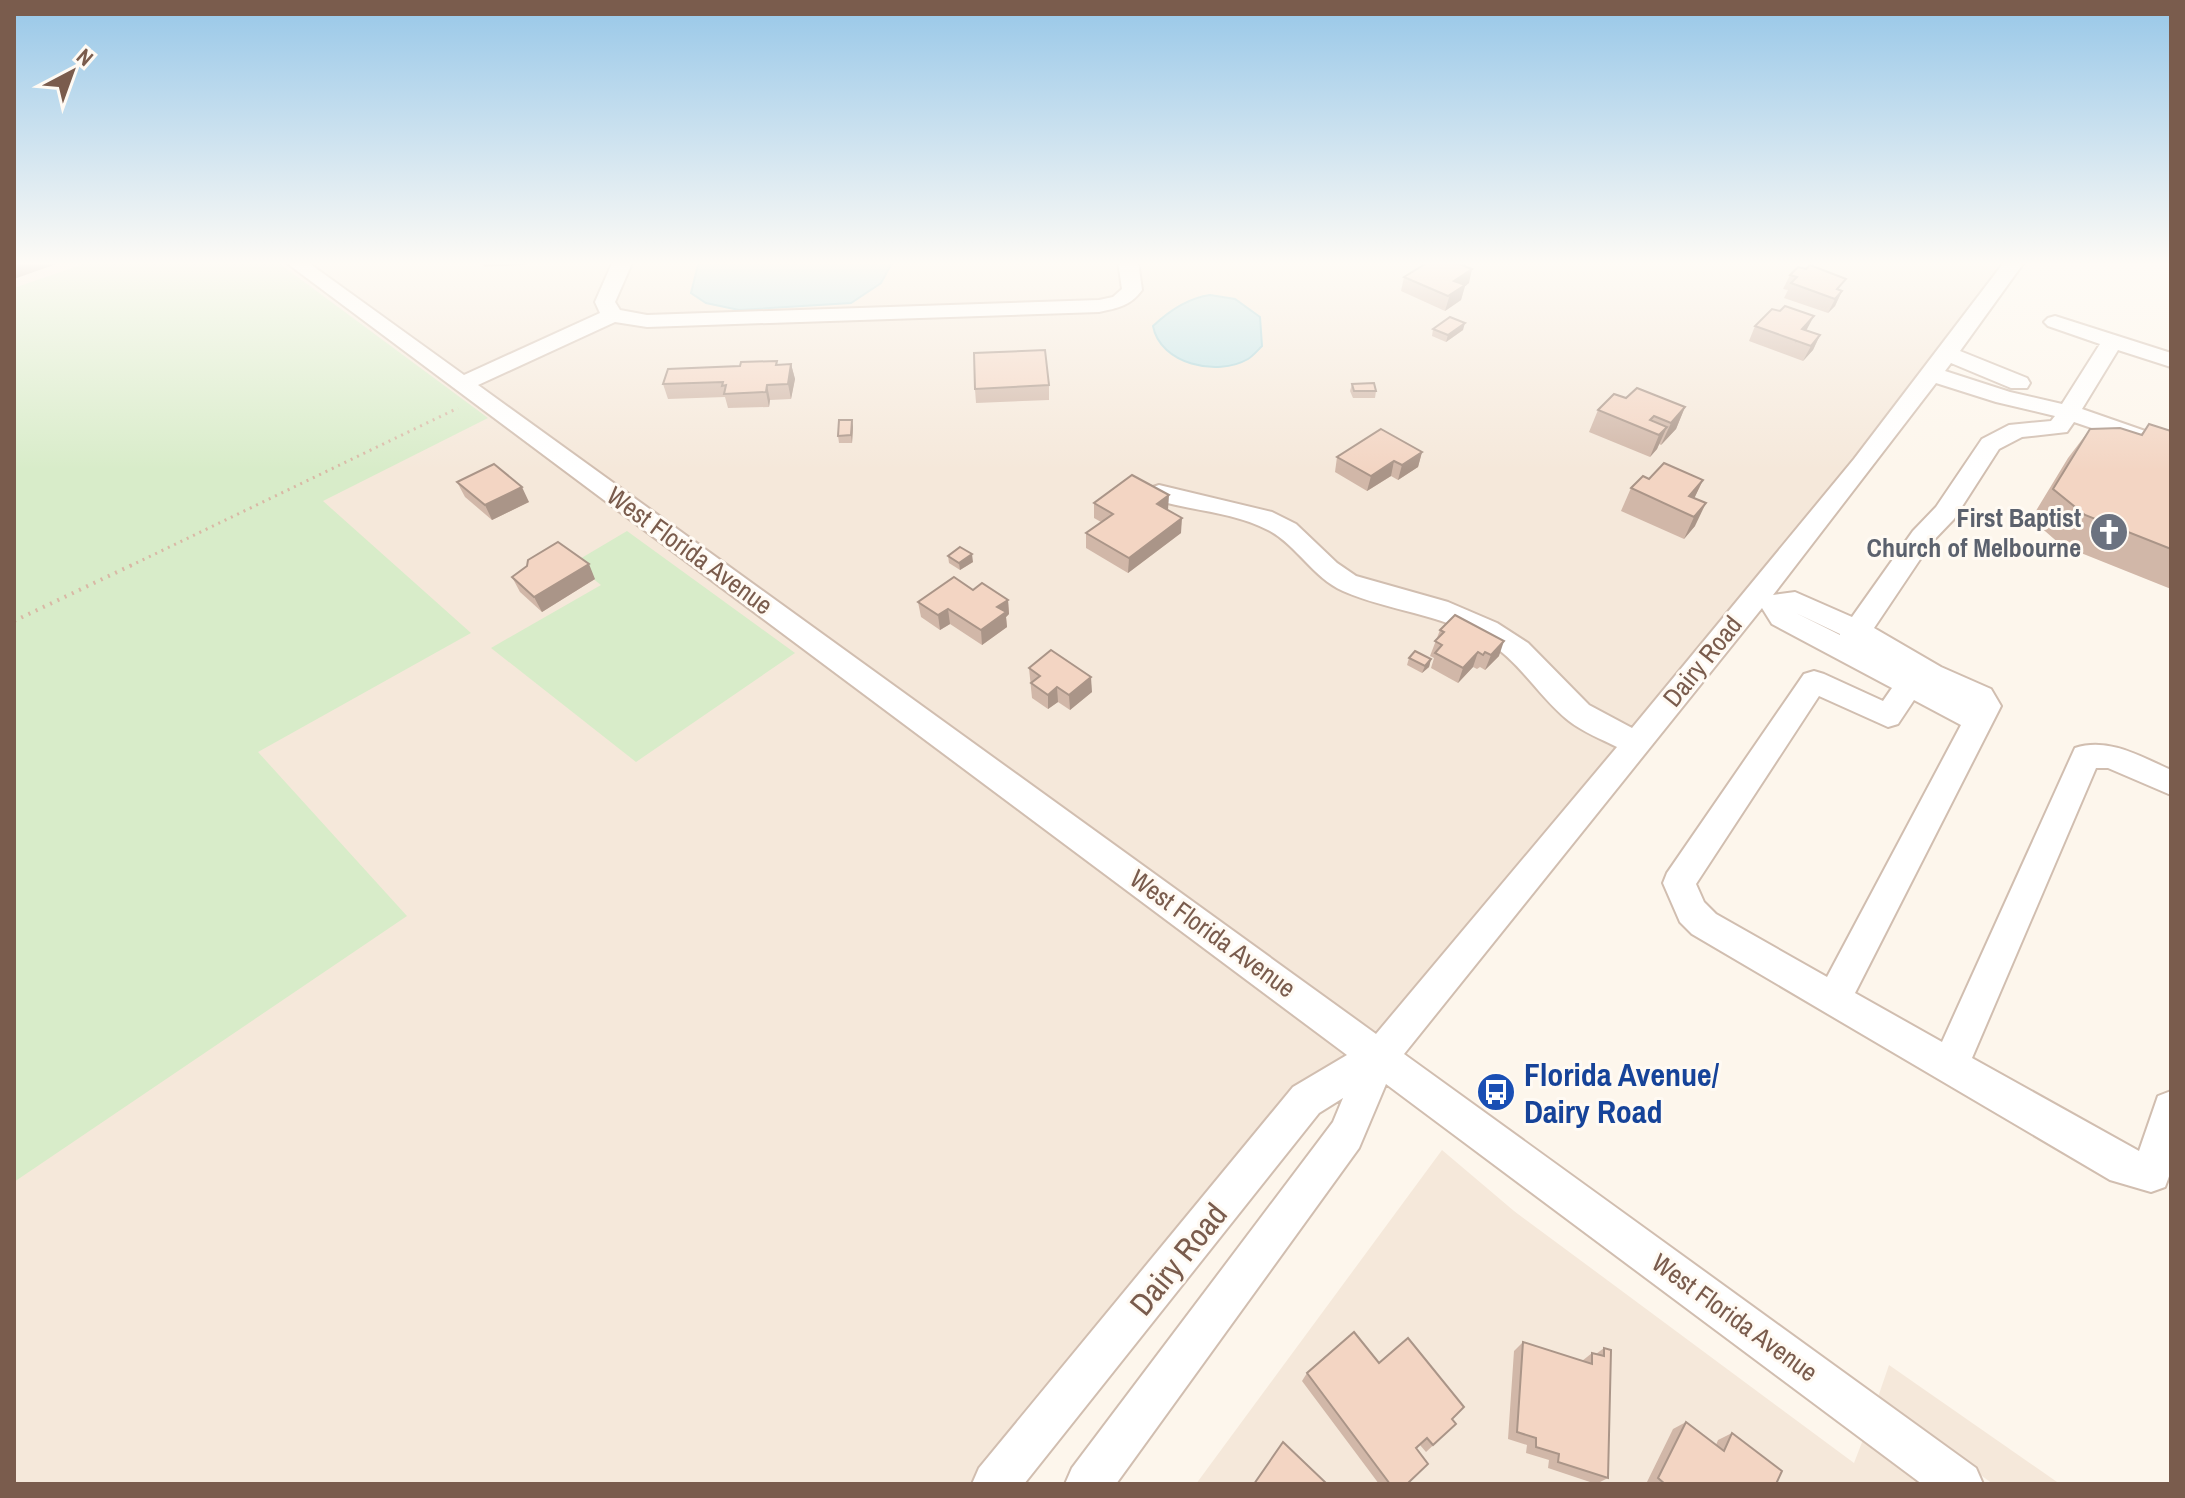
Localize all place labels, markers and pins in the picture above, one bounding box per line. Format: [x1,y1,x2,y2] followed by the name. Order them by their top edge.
[1867,500,2081,565] place label: First Baptist Church of Melbourne
[2088,511,2130,553] church icon: First Baptist Church of Melbourne
[1524,1053,1720,1133] place label: Florida Avenue/ Dairy Road
[1475,1071,1517,1113] bus stop icon: Florida Avenue/ Dairy Road

